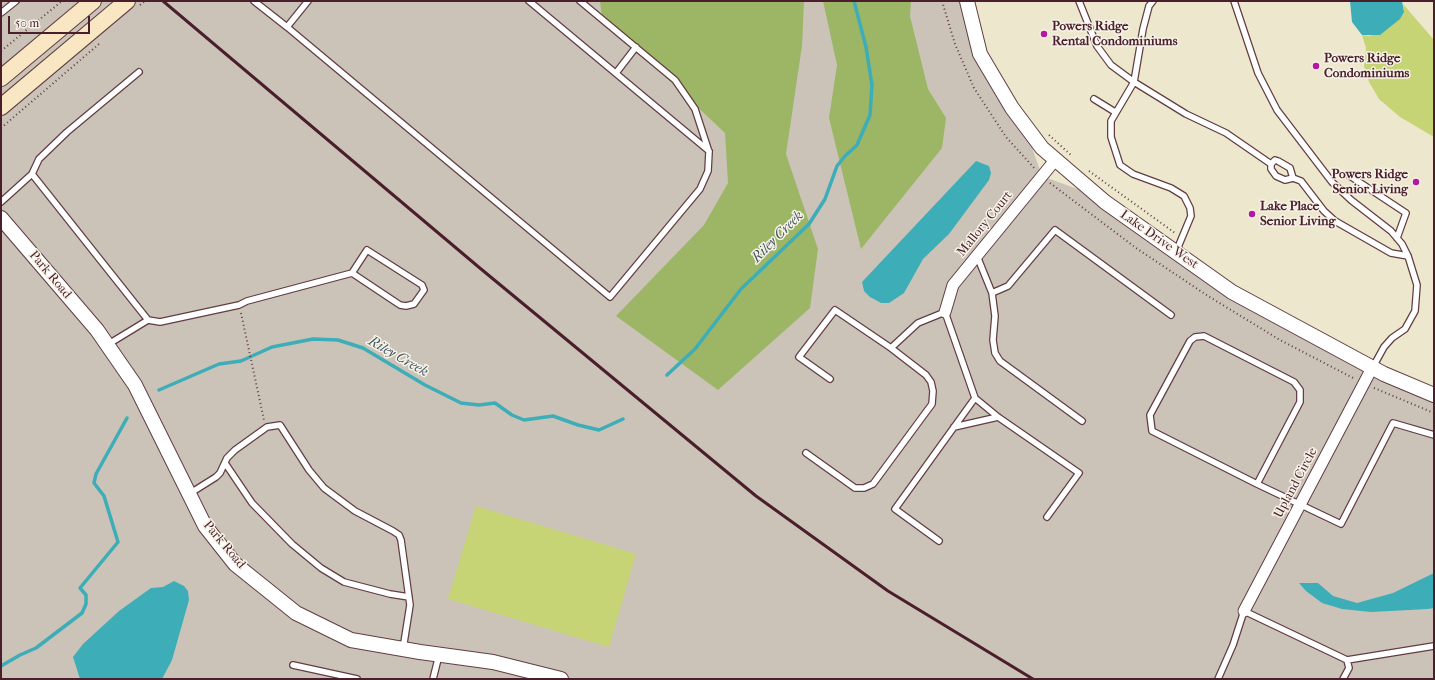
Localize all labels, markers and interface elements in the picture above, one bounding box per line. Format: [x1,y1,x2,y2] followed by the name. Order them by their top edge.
[10,8,92,34] scale bar
[15,16,39,30] text: 50 m
[1052,19,1177,50] place label: Powers Ridge Rental Condominiums
[1039,29,1049,39] marker: Powers Ridge Rental Condominiums
[1324,51,1409,82] place label: Powers Ridge Condominiums
[1311,61,1321,71] marker: Powers Ridge Condominiums
[1332,167,1408,198] place label: Powers Ridge Senior Living
[1411,177,1421,187] marker: Powers Ridge Senior Living
[954,188,1016,260] street label: Mallory Court
[1260,199,1336,230] place label: Lake Place Senior Living
[1117,207,1201,273] street label: Lake Drive West
[749,208,807,266] water label: Riley Creek
[1247,209,1257,219] marker: Lake Place Senior Living
[26,248,74,302] street label: Park Road
[365,333,431,381] water label: Riley Creek
[1271,445,1321,521] street label: Upland Circle
[200,518,248,572] street label: Park Road

